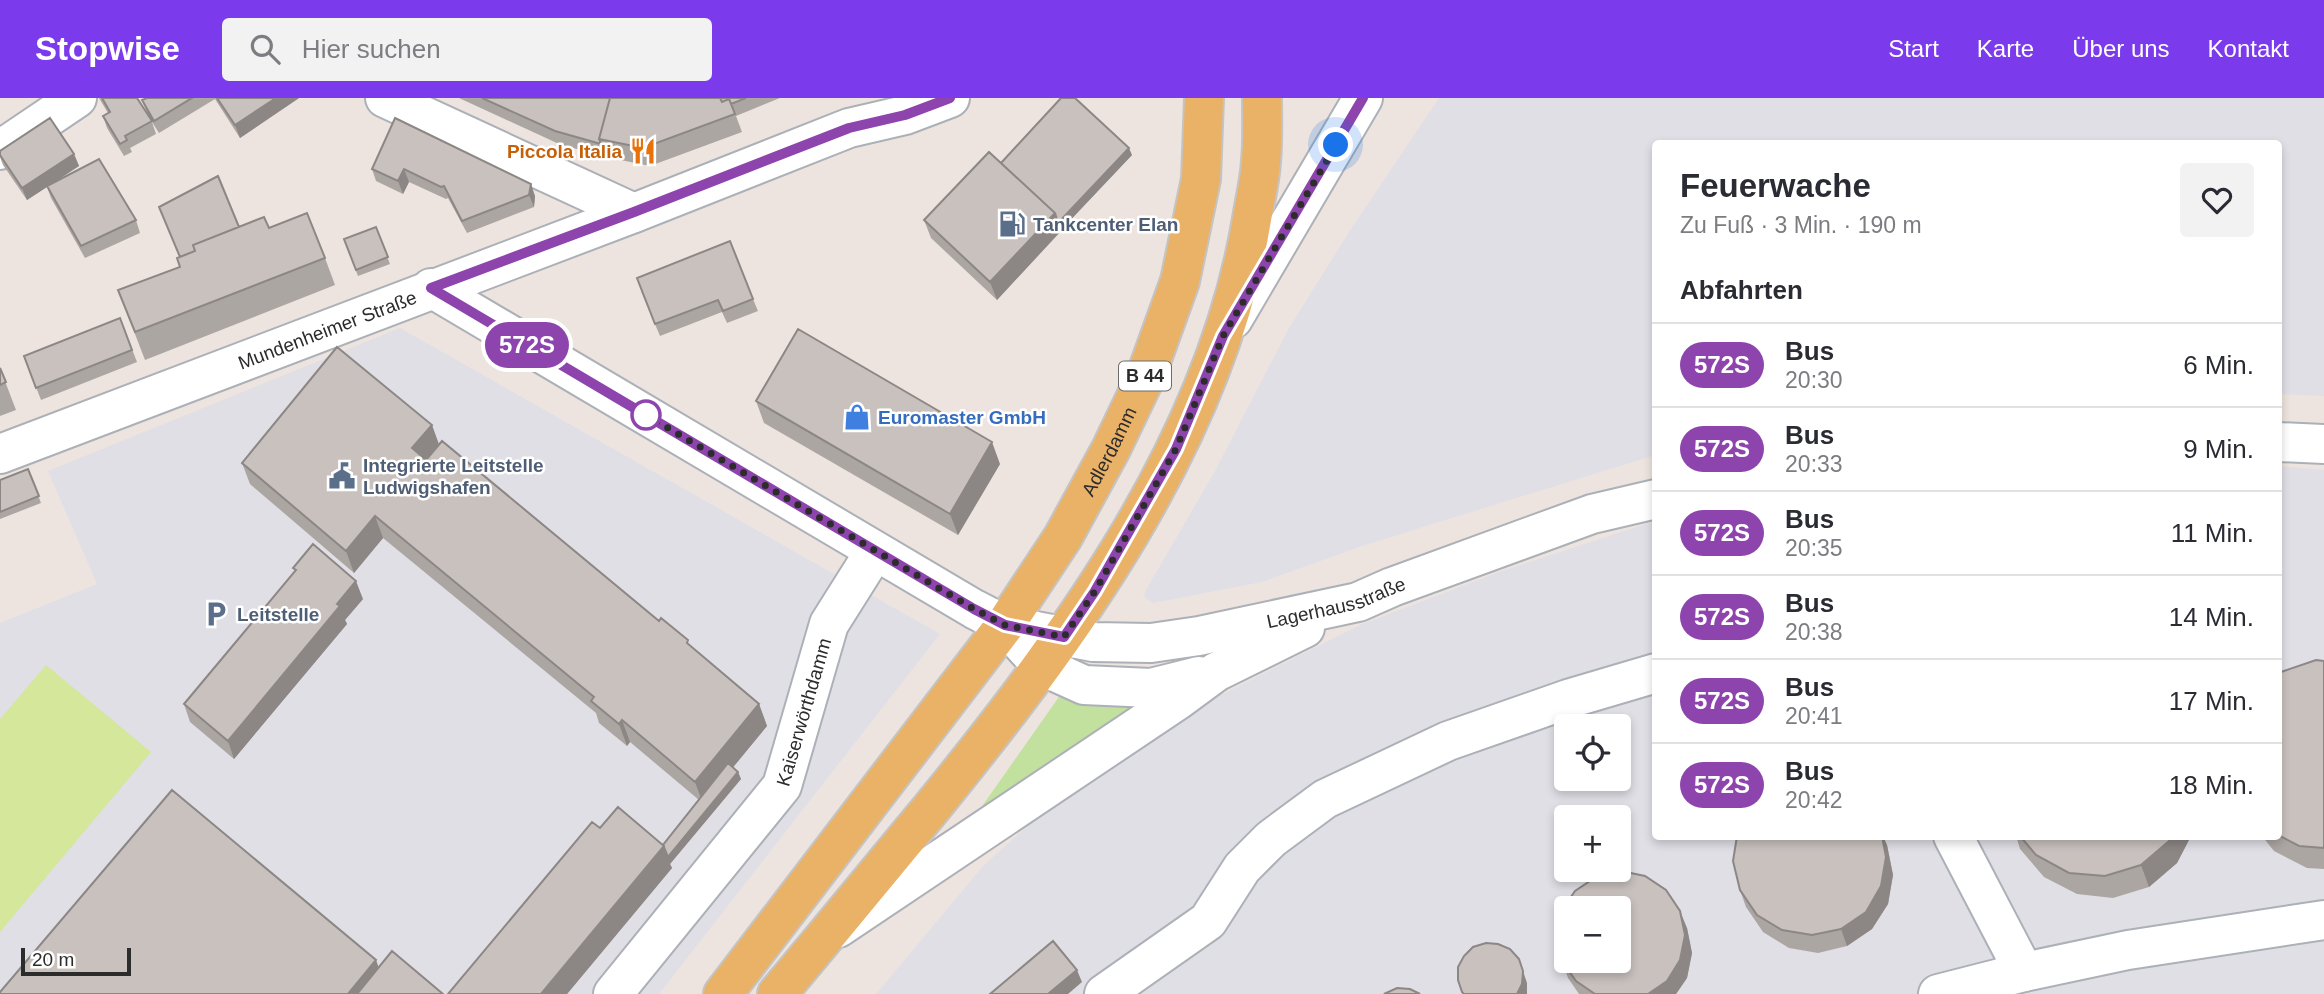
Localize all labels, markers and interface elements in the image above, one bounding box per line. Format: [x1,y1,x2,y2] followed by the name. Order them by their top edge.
[222,18,712,81] search box
[35,30,180,67] text: Stopwise
[246,30,284,68] icon: search
[302,34,441,64] text: Hier suchen
[1888,35,1939,62] text: Start
[1977,35,2034,62] text: Karte
[2072,35,2170,62] text: Über uns
[2208,35,2289,62] text: Kontakt
[1318,127,1353,162] your location
[628,136,658,166] restaurant icon: Piccola Italia
[507,141,622,162] place label: Piccola Italia
[2180,163,2254,237] button: heart
[1680,167,1871,204] text: Feuerwache
[997,209,1027,239] fuel station icon: Tankcenter Elan
[1680,212,1922,238] text: Zu Fuß · 3 Min. · 190 m
[1033,214,1178,235] place label: Tankcenter Elan
[1680,275,1803,305] text: Abfahrten
[235,286,419,373] street label: Mundenheimer Straße
[478,322,576,368] line badge: 572S
[499,331,555,358] text: 572S
[1785,336,1834,366] text: Bus
[2183,350,2254,380] text: 6 Min.
[1694,351,1750,378] text: 572S
[1119,362,1171,390] road number: B 44
[1785,367,1843,393] text: 20:30
[631,400,661,430] unlabelled marker
[842,402,872,432] shop icon: Euromaster GmbH
[1077,403,1140,499] street label: Adlerdamm
[878,407,1046,428] place label: Euromaster GmbH
[1785,420,1834,450] text: Bus
[2183,434,2254,464] text: 9 Min.
[1694,435,1750,462] text: 572S
[1785,451,1843,477] text: 20:33
[363,455,544,498] place label: Integrierte Leitstelle Ludwigshafen
[327,461,357,491] public building icon: Integrierte Leitstelle Ludwigshafen
[1785,504,1834,534] text: Bus
[2171,518,2254,548] text: 11 Min.
[1694,519,1750,546] text: 572S
[1785,535,1843,561] text: 20:35
[1265,573,1408,632] street label: Lagerhausstraße
[1785,588,1834,618] text: Bus
[201,599,231,629] parking icon: Leitstelle
[2169,602,2254,632] text: 14 Min.
[1694,603,1750,630] text: 572S
[237,604,319,625] place label: Leitstelle
[1785,619,1843,645] text: 20:38
[772,636,835,789] street label: Kaiserwörthdamm
[1785,672,1834,702] text: Bus
[2169,686,2254,716] text: 17 Min.
[1694,687,1750,714] text: 572S
[1785,703,1843,729] text: 20:41
[1554,714,1631,973] map controls
[1554,714,1631,791] button: locate
[1785,756,1834,786] text: Bus
[2169,770,2254,800] text: 18 Min.
[1694,771,1750,798] text: 572S
[1785,787,1843,813] text: 20:42
[1554,805,1631,882] button: +
[1554,896,1631,973] button: −
[21,945,131,977] scale bar
[32,949,74,970] text: 20 m

